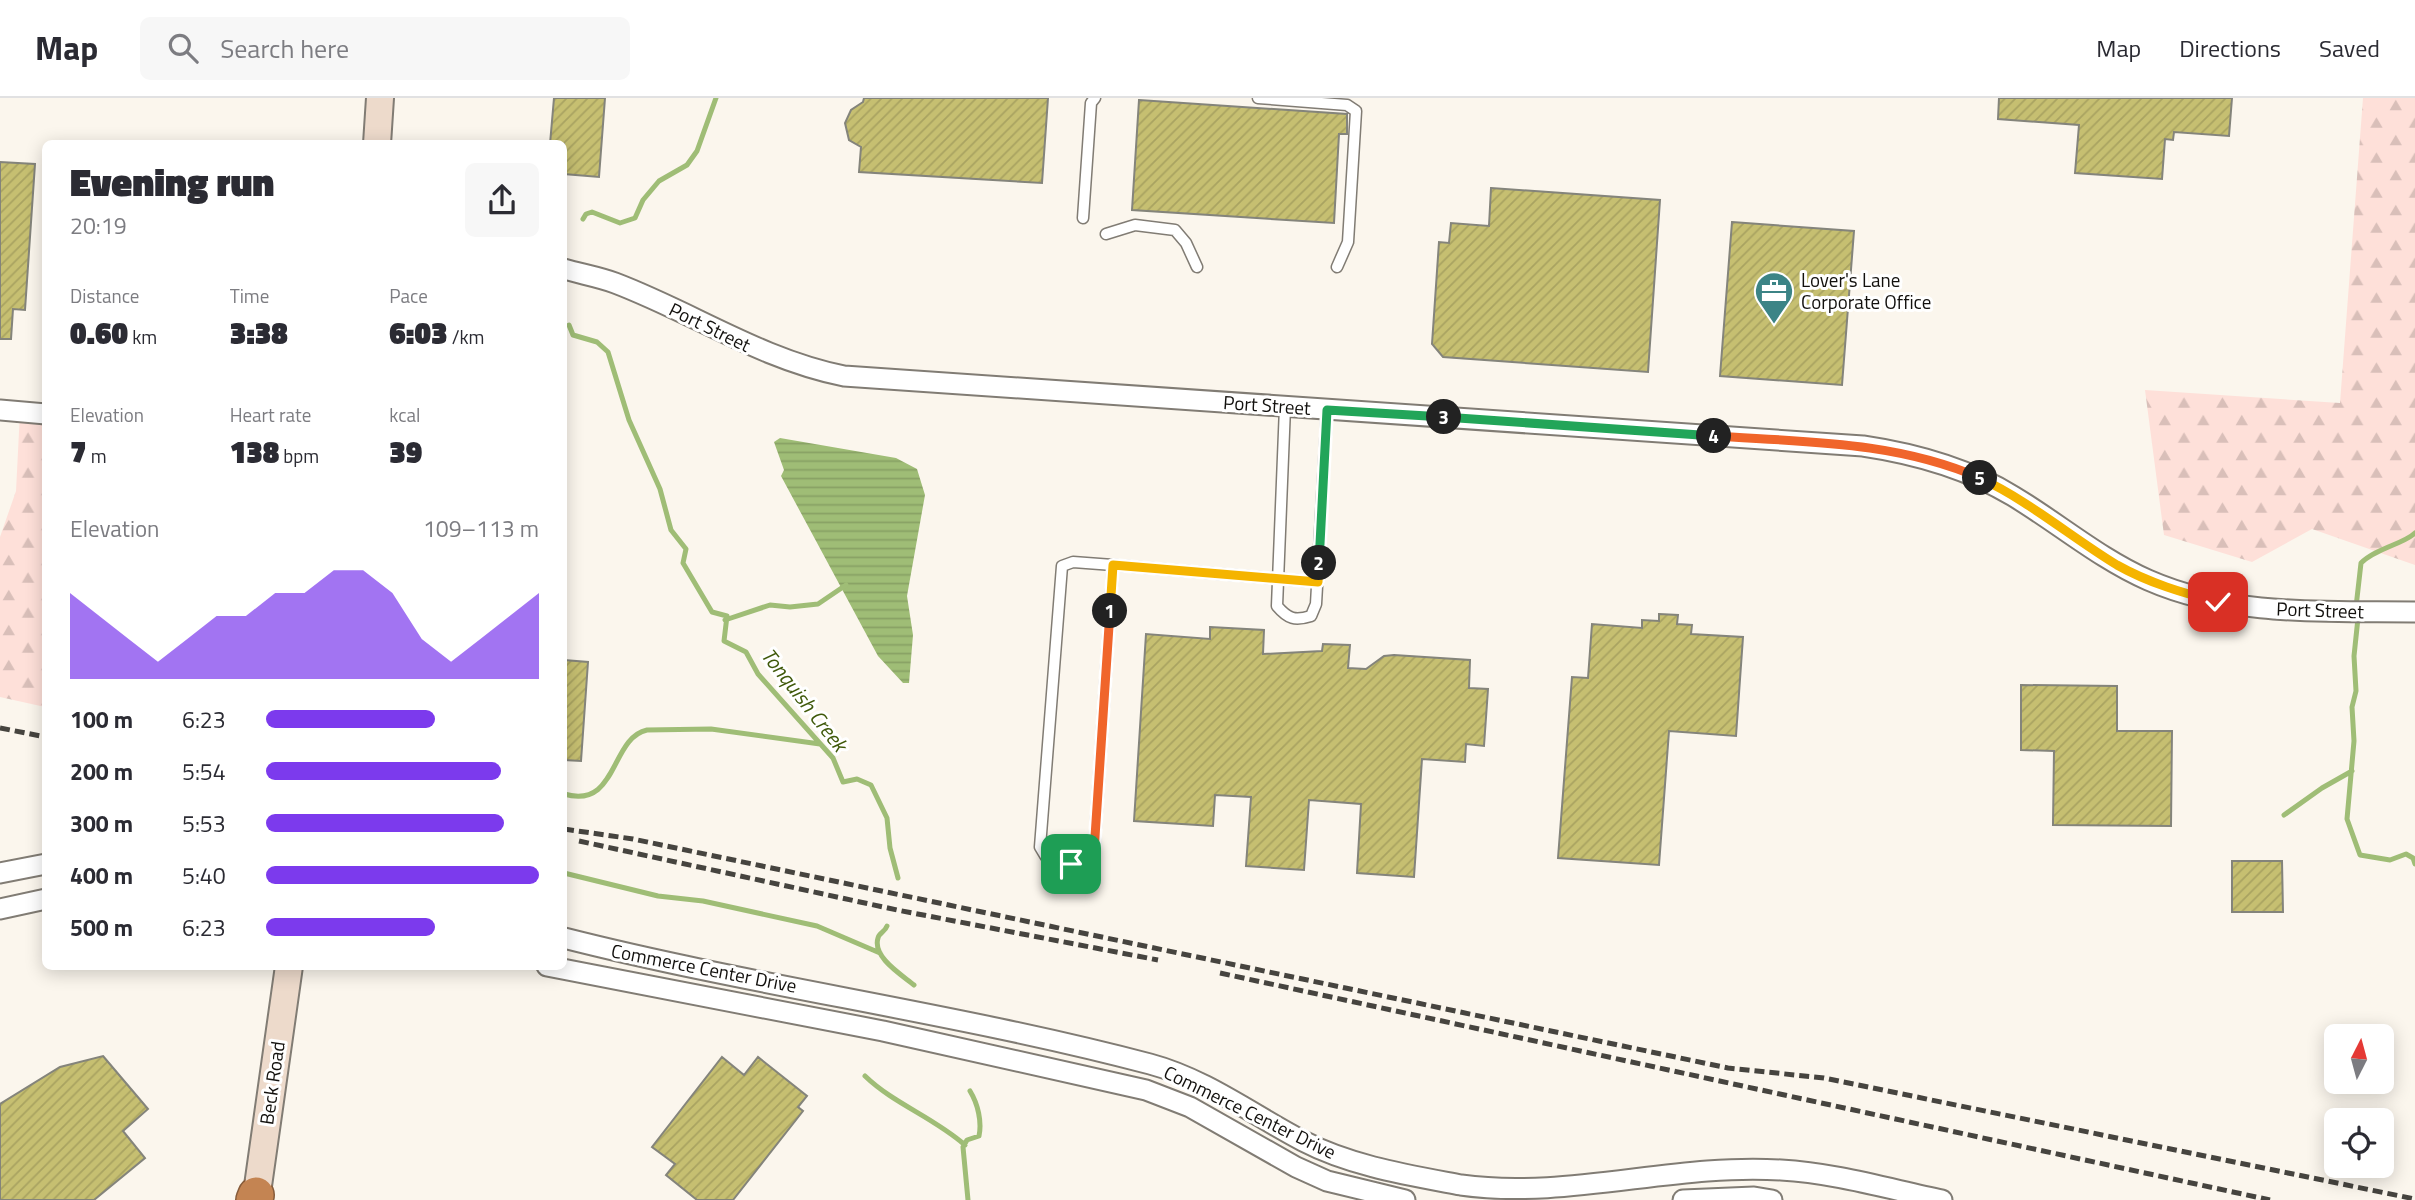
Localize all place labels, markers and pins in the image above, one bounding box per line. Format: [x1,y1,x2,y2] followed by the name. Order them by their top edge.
[1801,265,1931,316] place label: Lover's Lane Corporate Office
[1753,270,1795,325] office icon: Lover's Lane Corporate Office
[1426,400,1462,434] pin: 3
[1696,418,1732,454] pin: 4
[1962,460,1997,496] pin: 5
[1302,546,1336,580] pin: 2
[2188,572,2248,632] pin
[1092,594,1128,628] pin: 1
[1041,834,1101,894] pin

